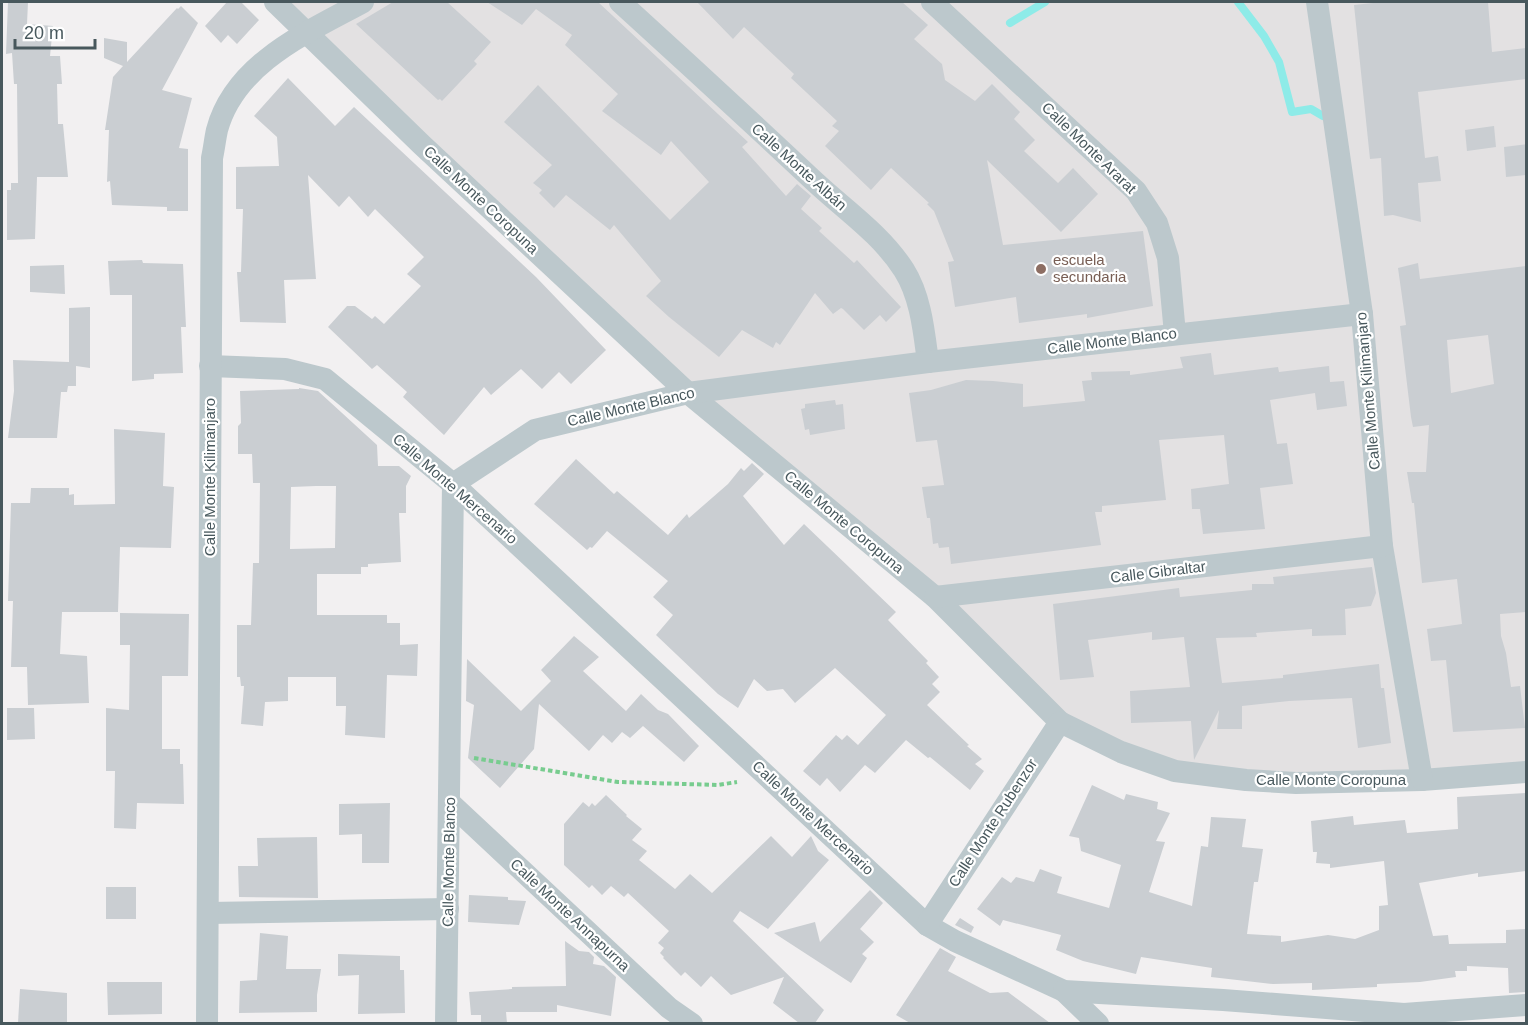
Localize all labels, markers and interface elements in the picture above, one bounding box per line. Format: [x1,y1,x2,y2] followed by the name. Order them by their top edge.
[15,12,94,50] scale bar
[24,23,64,43] text: 20 m
[1039,98,1141,197] street label: Calle Monte Ararat
[748,120,850,214] street label: Calle Monte Albán
[421,142,543,257] street label: Calle Monte Coropuna
[1053,251,1127,285] place label: escuela secundaria
[1034,262,1048,276] marker: escuela secundaria
[1352,311,1383,471] street label: Calle Monte Kilimanjaro
[1046,324,1178,357] street label: Calle Monte Blanco
[566,384,696,429] street label: Calle Monte Blanco
[201,398,218,556] street label: Calle Monte Kilimanjaro
[390,430,521,547] street label: Calle Monte Mercenario
[781,467,908,577] street label: Calle Monte Coropuna
[1109,557,1207,586] street label: Calle Gibraltar
[945,756,1040,890] street label: Calle Monte Rubenzor
[749,757,877,878] street label: Calle Monte Mercenario
[1256,771,1407,788] street label: Calle Monte Coropuna
[439,797,458,927] street label: Calle Monte Blanco
[507,855,634,975] street label: Calle Monte Annapurna

